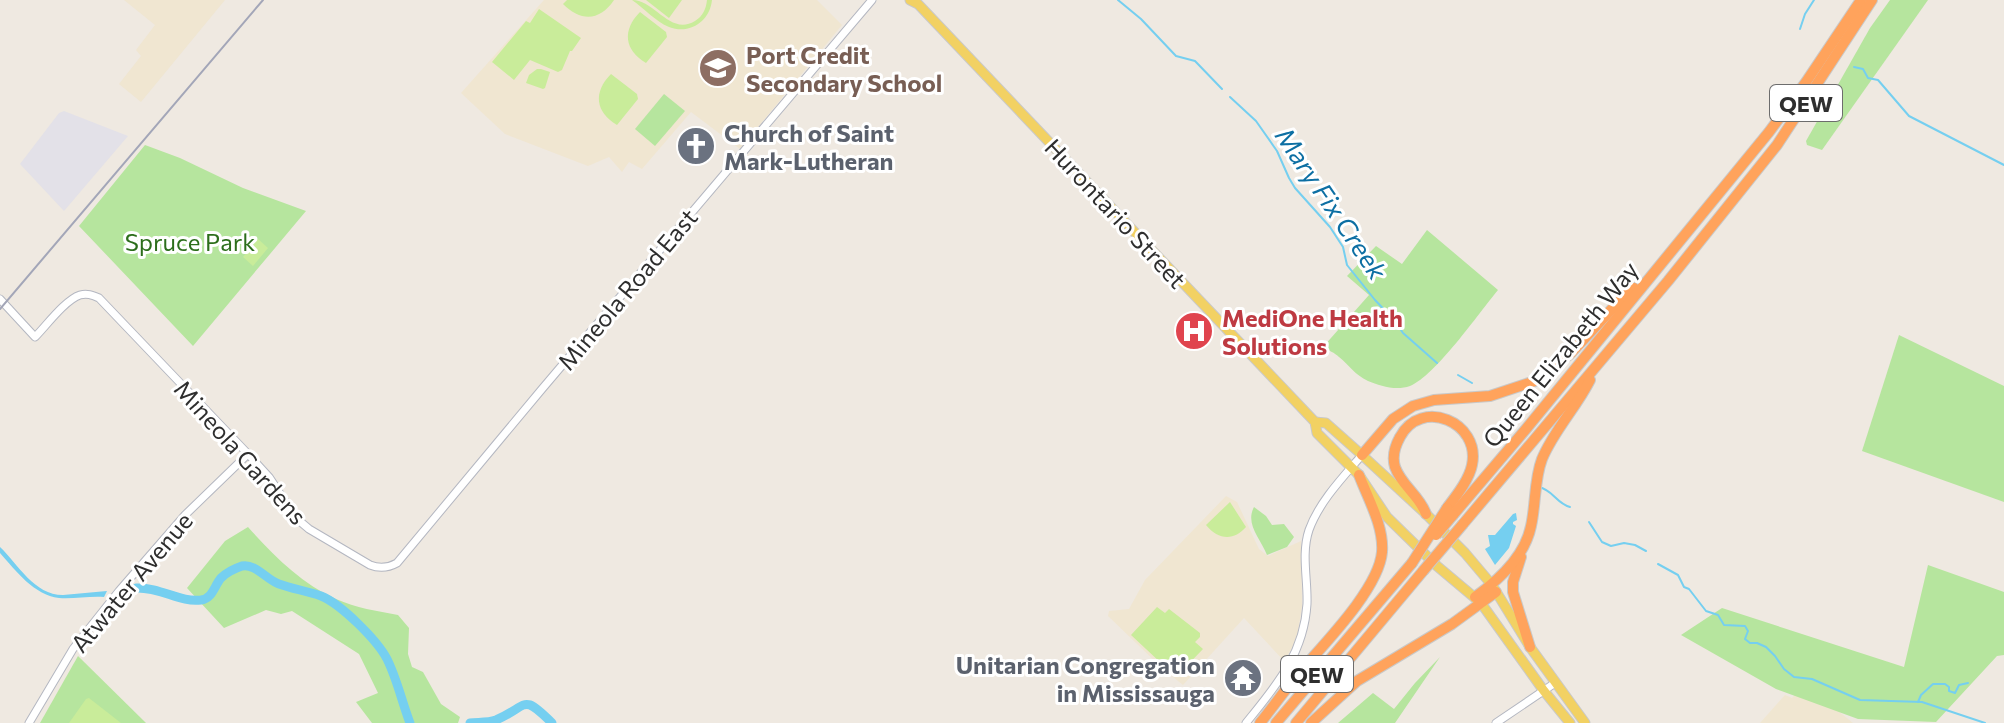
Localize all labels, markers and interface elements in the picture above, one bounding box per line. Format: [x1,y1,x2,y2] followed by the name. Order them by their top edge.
[746,40,942,97] place label: Port Credit Secondary School
[697,47,739,89] school or university icon: Port Credit Secondary School
[1770,85,1842,121] road number: QEW
[724,118,894,175] place label: Church of Saint Mark-Lutheran
[1270,121,1395,286] water label: Mary Fix Creek
[675,125,717,167] church icon: Church of Saint Mark-Lutheran
[1039,132,1193,294] street label: Hurontario Street
[551,202,703,375] street label: Mineola Road East
[125,227,255,256] park label: Spruce Park
[1476,255,1644,453] street label: Queen Elizabeth Way
[1222,303,1403,360] place label: MediOne Health Solutions
[1173,310,1215,352] hospital icon: MediOne Health Solutions
[169,374,313,530] street label: Mineola Gardens
[64,506,198,658] street label: Atwater Avenue
[956,650,1215,707] place label: Unitarian Congregation in Mississauga
[1281,656,1353,692] road number: QEW
[1222,657,1264,699] temple icon: Unitarian Congregation in Mississauga

